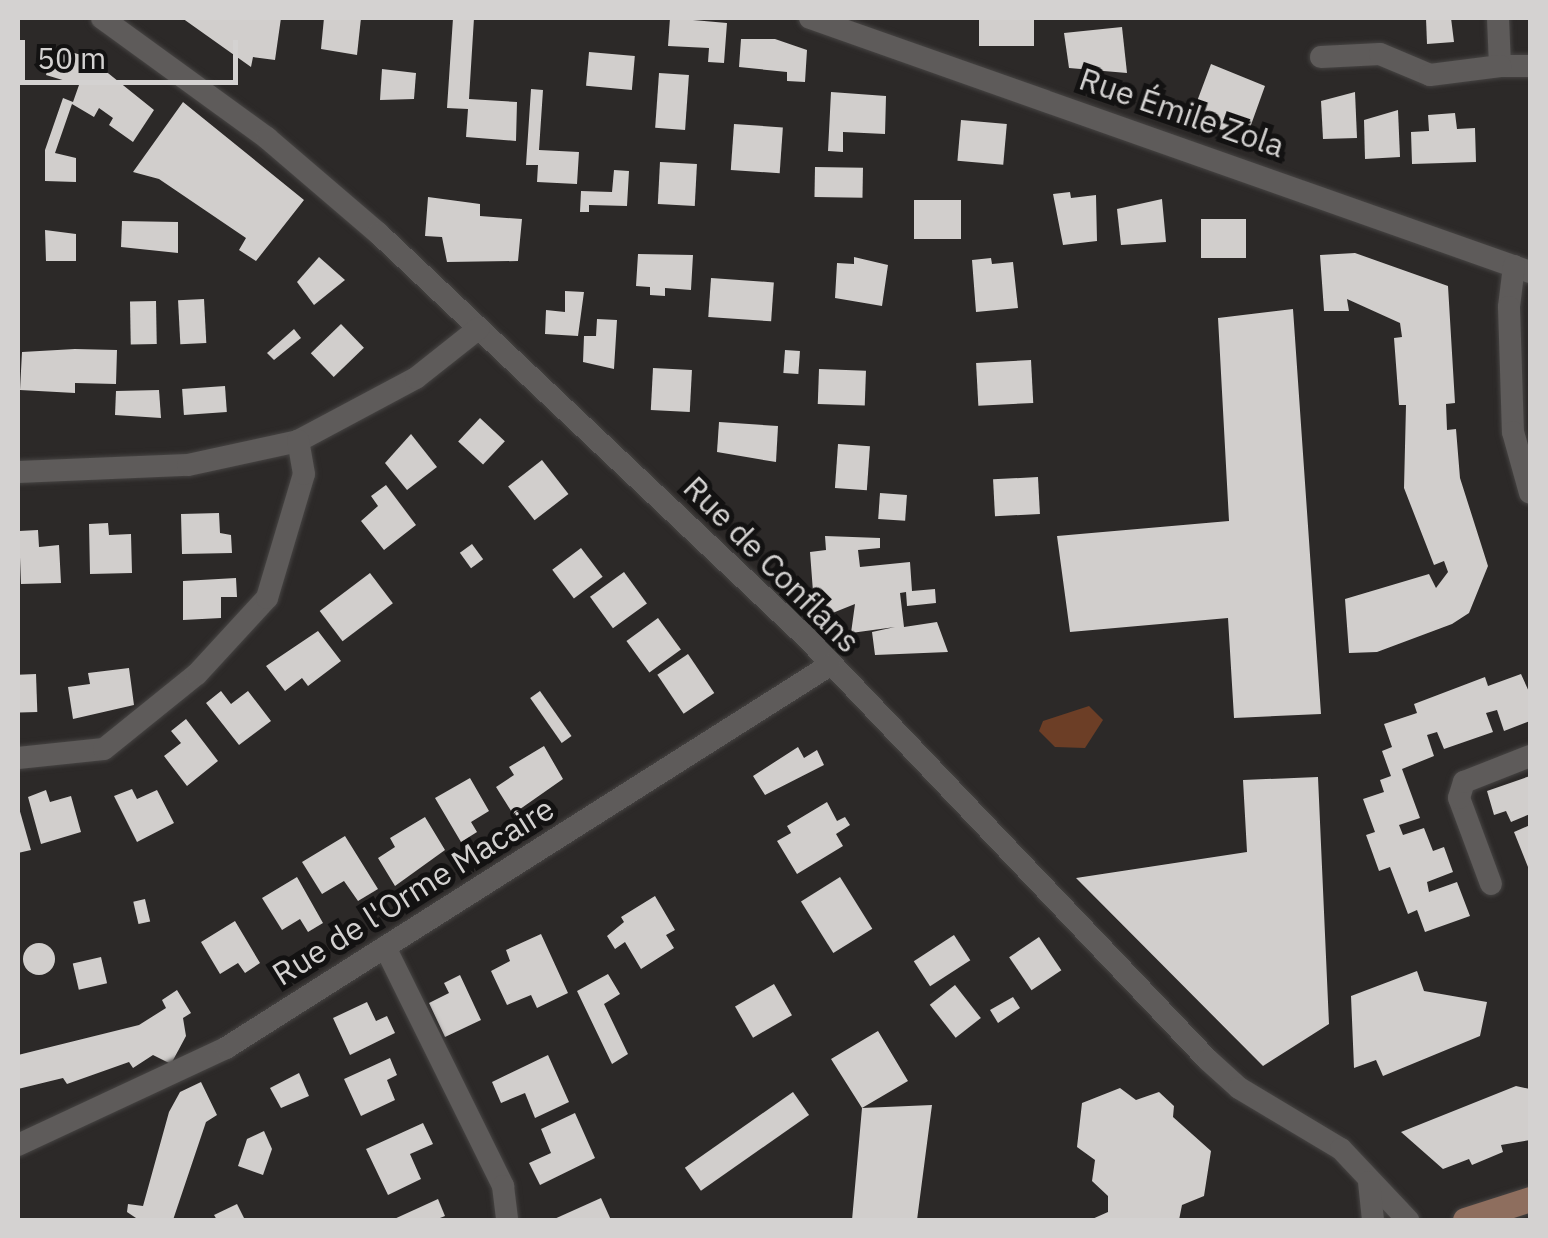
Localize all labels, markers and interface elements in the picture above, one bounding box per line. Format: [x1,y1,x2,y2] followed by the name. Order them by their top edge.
[25,20,242,82] scale bar
[37,38,106,77] text: 50 m
[1074,59,1290,165] street label: Rue Émile Zola
[676,468,868,660] street label: Rue de Conflans
[265,789,561,993] street label: Rue de l'Orme Macaire

